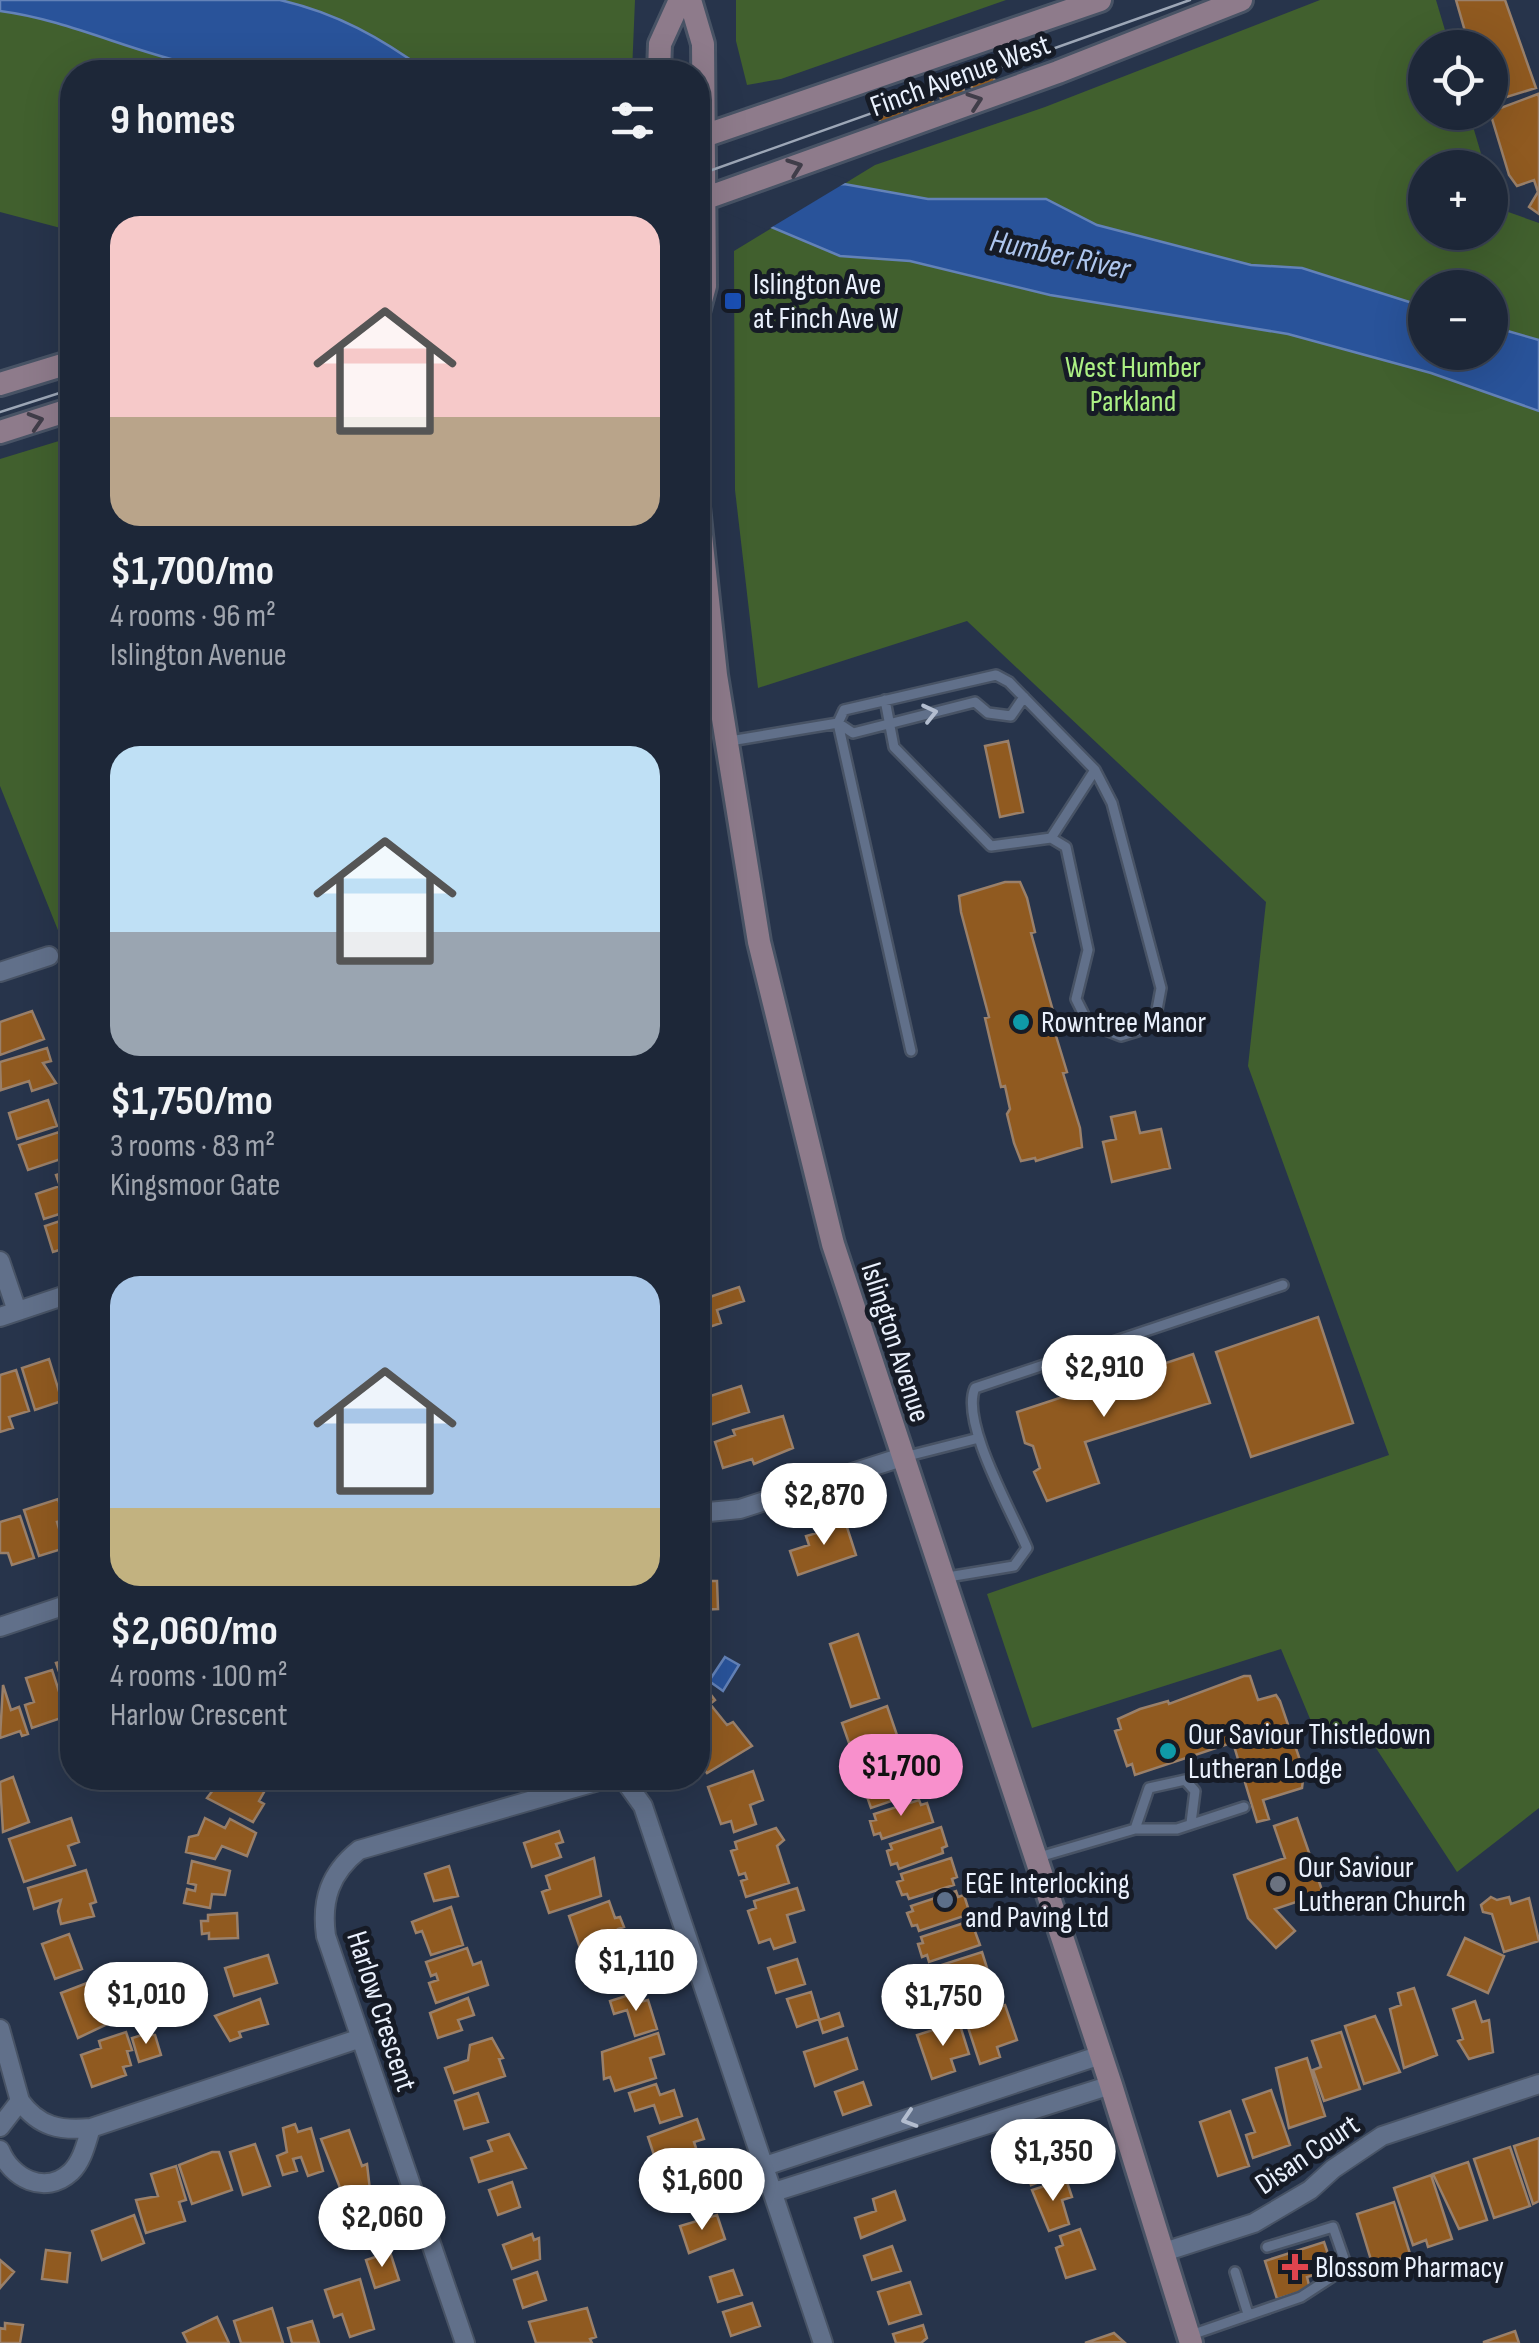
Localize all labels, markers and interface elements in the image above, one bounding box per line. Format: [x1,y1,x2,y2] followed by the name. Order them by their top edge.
[865,27,1055,125] street label: Finch Avenue West
[1408,30,1508,370] map controls
[1408,30,1508,130] button: locate
[605,93,660,148] icon: filters
[965,93,982,113] one-way arrow
[110,95,235,146] text: 9 homes
[1408,150,1508,250] button: +
[785,158,802,178] one-way arrow
[986,222,1134,290] water label: Humber River
[753,267,899,337] place label: Islington Ave at Finch Ave W
[1408,270,1508,370] button: −
[295,281,475,461] icon: home
[722,290,744,312] marker: Islington Ave at Finch Ave W
[1065,350,1201,420] park label: West Humber Parkland
[27,412,44,432] one-way arrow
[110,546,274,597] text: $1,700/mo
[110,597,276,636] text: 4 rooms · 96 m²
[110,636,287,675] text: Islington Avenue
[921,703,938,724] one-way arrow
[295,811,475,991] icon: home
[1041,1005,1207,1041] place label: Rowntree Manor
[1010,1011,1032,1033] marker: Rowntree Manor
[110,1076,273,1127] text: $1,750/mo
[110,1127,275,1166] text: 3 rooms · 83 m²
[110,1166,280,1205] text: Kingsmoor Gate
[852,1258,938,1427] street label: Islington Avenue
[1023,1335,1185,1420] pin: $2,910
[295,1341,475,1521] icon: home
[1064,1348,1144,1387] text: $2,910
[743,1463,905,1548] pin: $2,870
[783,1476,865,1515] text: $2,870
[110,1606,278,1657] text: $2,060/mo
[110,1657,288,1696] text: 4 rooms · 100 m²
[110,1696,288,1735] text: Harlow Crescent
[1188,1717,1431,1787] place label: Our Saviour Thistledown Lutheran Lodge
[820,1734,982,1819] pin: $1,700
[1157,1740,1179,1762] marker: Our Saviour Thistledown Lutheran Lodge
[861,1747,941,1786] text: $1,700
[1298,1850,1466,1920] place label: Our Saviour Lutheran Church
[965,1866,1130,1936] place label: EGE Interlocking and Paving Ltd
[1267,1873,1289,1895] marker: Our Saviour Lutheran Church
[934,1889,956,1911] marker: EGE Interlocking and Paving Ltd
[338,1927,424,2096] street label: Harlow Crescent
[555,1929,717,2014] pin: $1,110
[597,1942,675,1981] text: $1,110
[65,1962,227,2047] pin: $1,010
[862,1964,1024,2049] pin: $1,750
[106,1975,186,2014] text: $1,010
[903,1977,983,2016] text: $1,750
[902,2107,919,2127] one-way arrow
[1249,2107,1366,2203] street label: Disan Court
[972,2119,1134,2204] pin: $1,350
[1013,2132,1093,2171] text: $1,350
[621,2148,783,2233] pin: $1,600
[661,2161,743,2200] text: $1,600
[301,2185,463,2270] pin: $2,060
[340,2198,424,2237] text: $2,060
[1315,2250,1504,2286] place label: Blossom Pharmacy
[1284,2256,1306,2278] marker: Blossom Pharmacy

